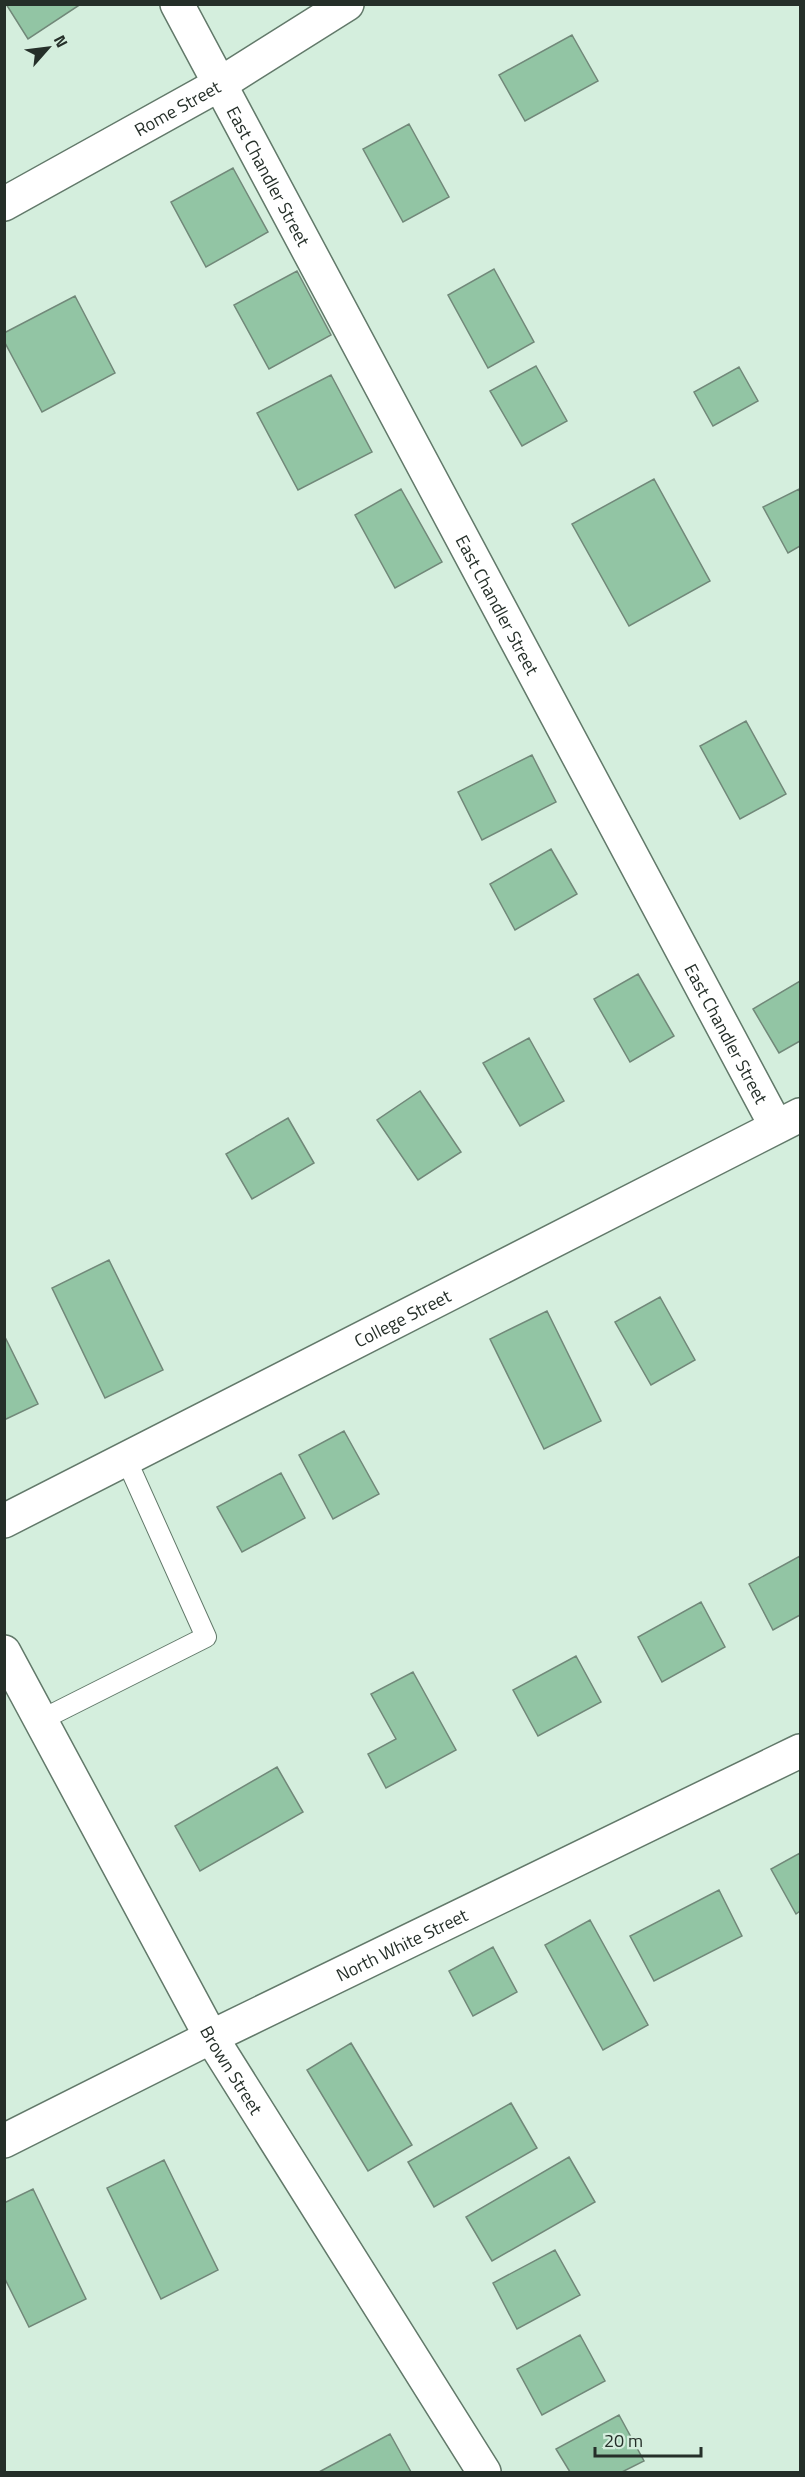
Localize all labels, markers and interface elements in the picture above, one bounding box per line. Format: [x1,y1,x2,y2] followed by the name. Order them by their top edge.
[18,18,78,78] north arrow
[48,30,74,51] text: N
[129,73,226,143] street label: Rome Street
[220,101,318,251] street label: East Chandler Street
[449,530,547,680] street label: East Chandler Street
[678,959,775,1109] street label: East Chandler Street
[349,1282,456,1354] street label: College Street
[331,1901,473,1988] street label: North White Street
[194,2021,270,2120] street label: Brown Street
[595,2420,702,2458] scale bar
[604,2427,643,2454] text: 20 m

